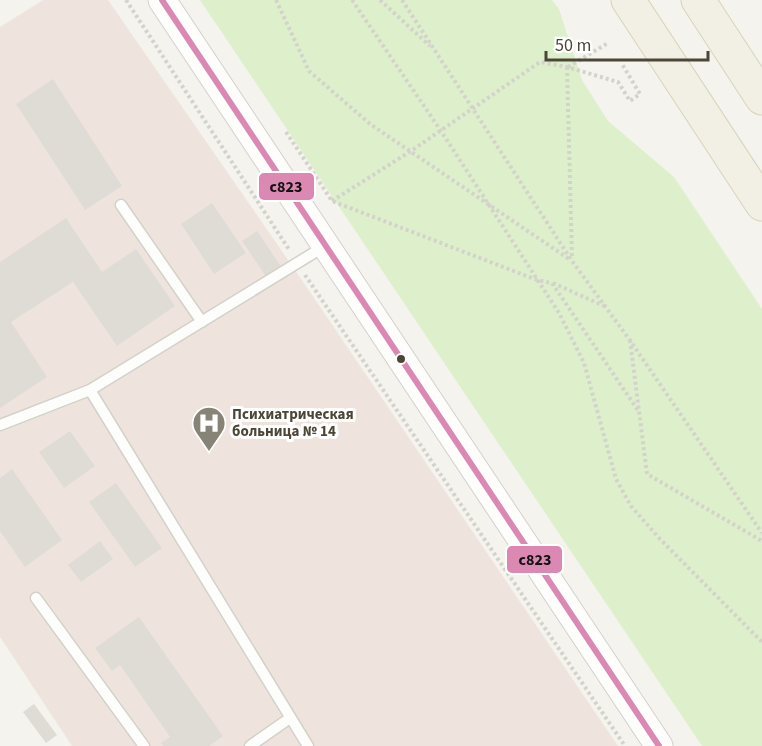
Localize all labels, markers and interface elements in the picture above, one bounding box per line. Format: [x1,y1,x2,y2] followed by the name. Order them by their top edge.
[546,24,708,62] scale bar
[555,33,591,58] text: 50 m
[258,172,315,201] line badge: с823
[270,176,302,198] text: с823
[395,353,407,365] unlabelled marker
[232,404,354,442] place label: Психиатрическая больница № 14
[191,405,227,452] hospital icon: Психиатрическая больница № 14
[506,545,563,574] line badge: с823
[519,549,551,571] text: с823

